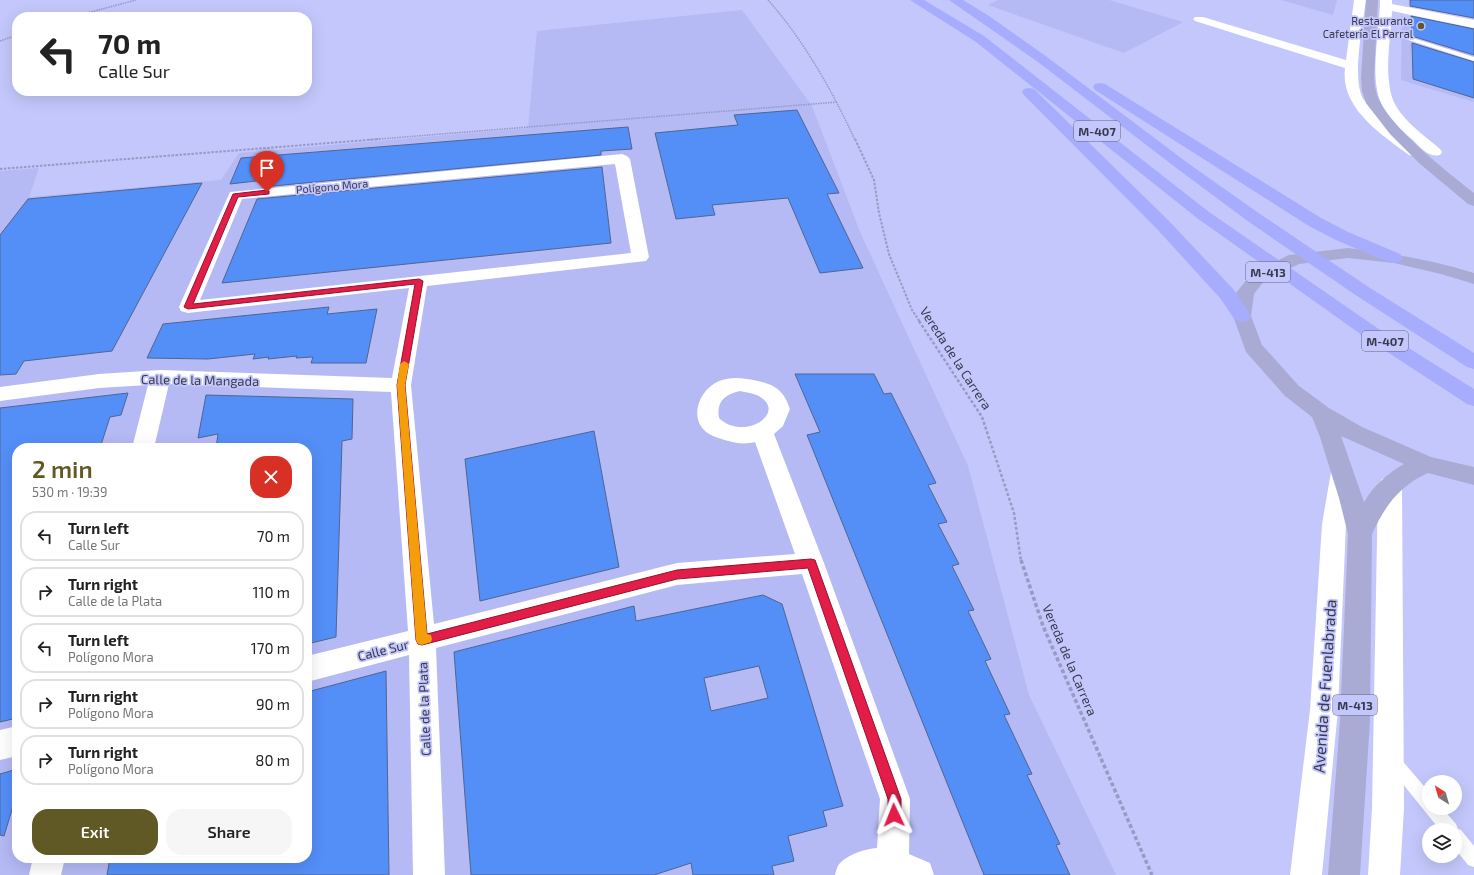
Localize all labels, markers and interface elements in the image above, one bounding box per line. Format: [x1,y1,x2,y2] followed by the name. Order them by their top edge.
[1323,14,1414,40] place label: Restaurante Cafetería El Parral
[1416,21,1426,31] marker: Restaurante Cafetería El Parral
[98,26,161,60] text: 70 m
[32,28,84,80] icon: left
[98,60,170,82] text: Calle Sur
[1074,121,1120,141] road number: M-407
[250,151,284,192] pin
[256,157,278,179] icon: arrive
[295,176,369,196] street label: Polígono Mora
[1246,262,1290,282] road number: M-413
[917,304,995,412] street label: Vereda de la Carrera
[1362,331,1408,351] road number: M-407
[141,371,259,389] street label: Calle de la Mangada
[32,454,93,483] text: 2 min
[250,456,292,498] button: close
[32,484,108,500] text: 530 m · 19:39
[68,519,129,537] text: Turn left
[34,525,56,547] icon: left
[257,527,290,545] text: 70 m
[68,537,120,553] text: Calle Sur
[68,575,138,593] text: Turn right
[34,581,56,603] icon: right
[253,583,290,601] text: 110 m
[68,593,162,609] text: Calle de la Plata
[1308,599,1340,773] street label: Avenida de Fuenlabrada
[1039,602,1101,718] street label: Vereda de la Carrera
[68,631,129,649] text: Turn left
[356,636,410,664] street label: Calle Sur
[34,637,56,659] icon: left
[251,639,290,657] text: 170 m
[68,649,154,665] text: Polígono Mora
[414,662,434,756] street label: Calle de la Plata
[68,687,138,705] text: Turn right
[34,693,56,715] icon: right
[256,695,290,713] text: 90 m
[1333,695,1377,715] road number: M-413
[68,705,154,721] text: Polígono Mora
[68,743,138,761] text: Turn right
[34,749,56,771] icon: right
[255,751,290,769] text: 80 m
[68,761,154,777] text: Polígono Mora
[1422,775,1462,815] north arrow
[1422,775,1462,863] map controls
[873,794,915,836] position arrow
[32,809,158,855] button: Exit
[166,809,292,855] button: Share
[1422,823,1462,863] button: layers

